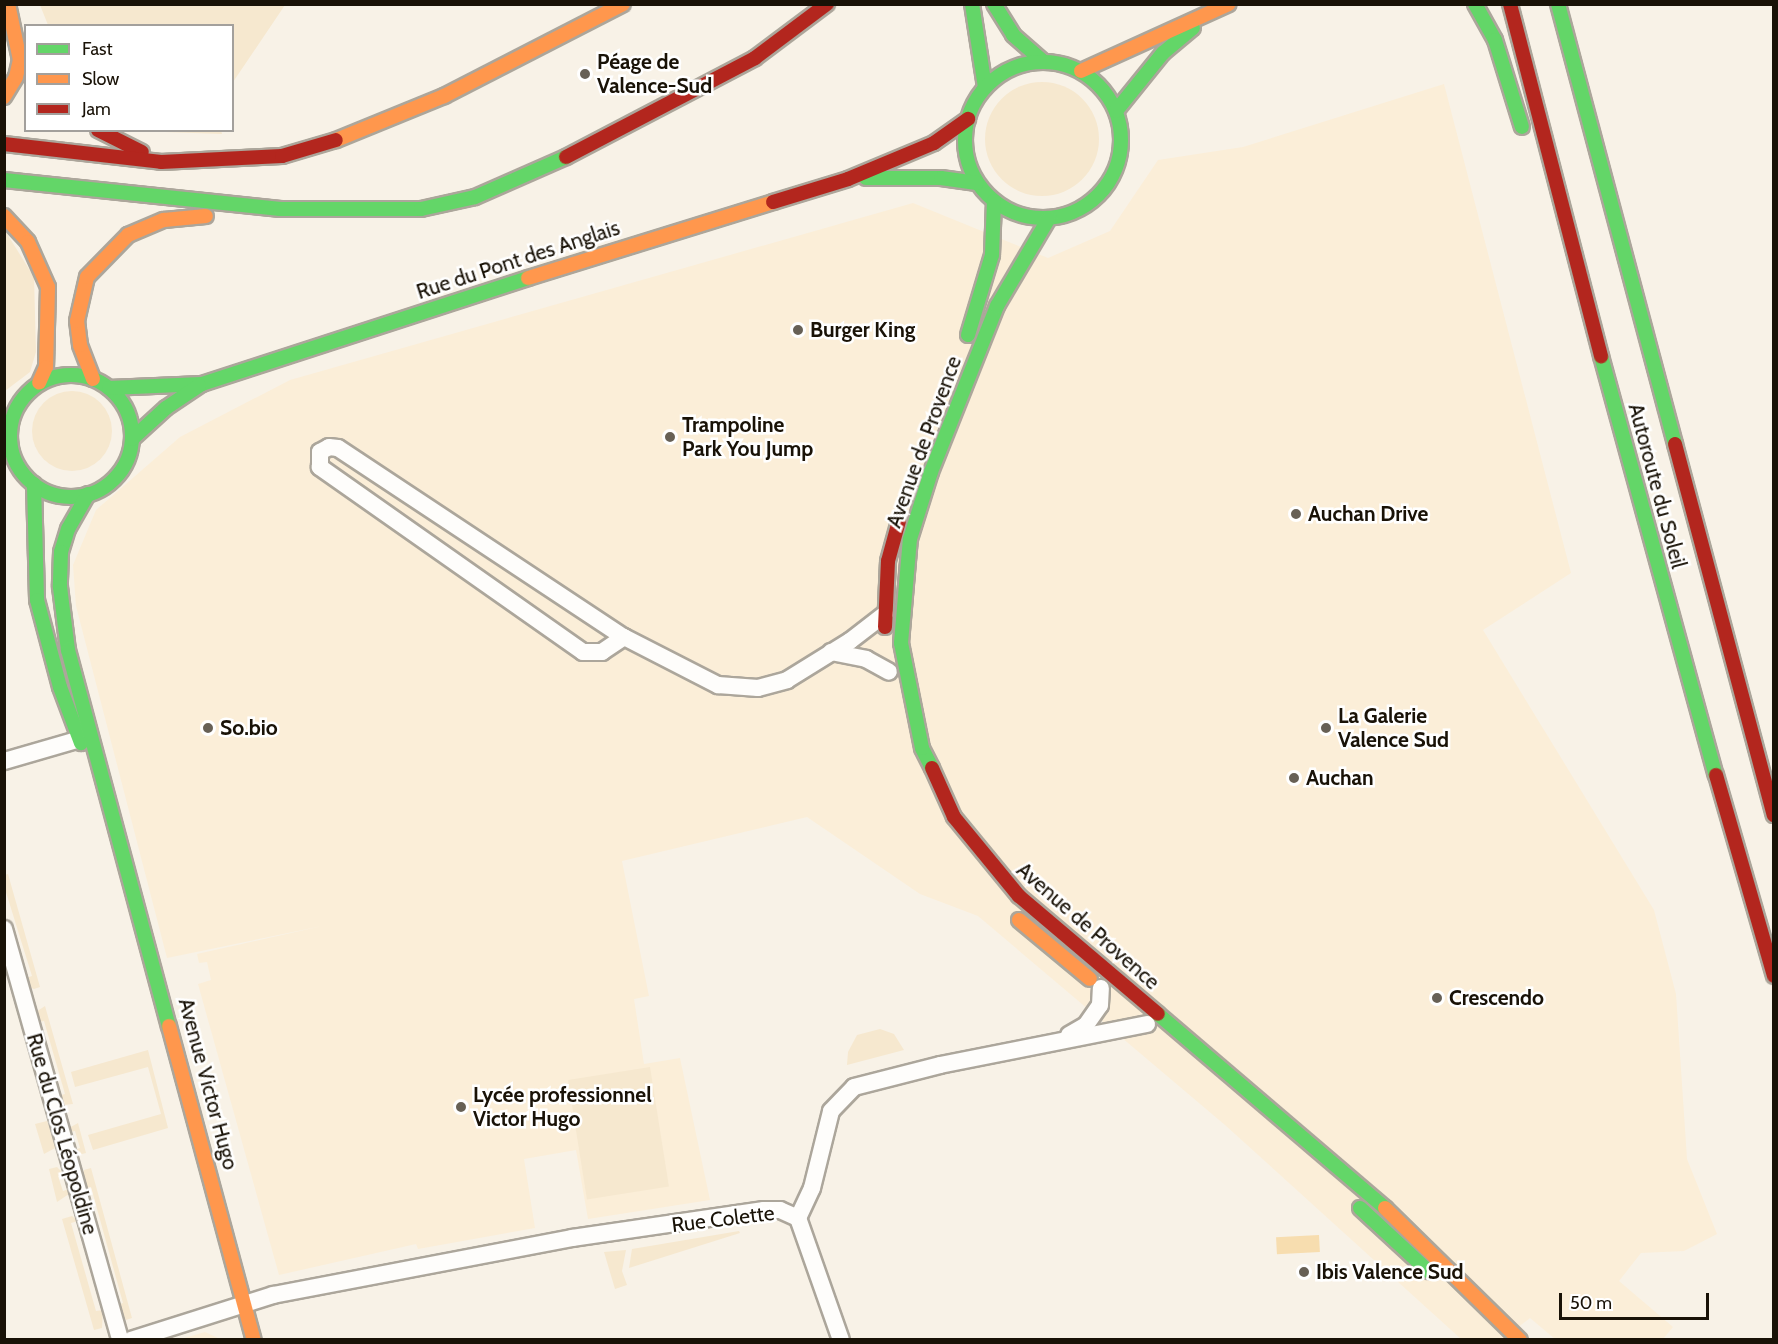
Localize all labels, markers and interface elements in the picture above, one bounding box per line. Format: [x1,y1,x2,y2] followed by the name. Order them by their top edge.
[24,24,234,132] legend
[82,38,113,60] text: Fast
[597,49,712,99] place label: Péage de Valence-Sud
[578,67,592,81] marker: Péage de Valence-Sud
[82,68,119,90] text: Slow
[82,98,111,120] text: Jam
[413,215,623,305] street label: Rue du Pont des Anglais
[810,317,915,343] place label: Burger King
[791,323,805,337] marker: Burger King
[881,353,967,531] street label: Avenue de Provence
[1623,401,1691,571] street label: Autoroute du Soleil
[682,412,813,462] place label: Trampoline Park You Jump
[663,430,677,444] marker: Trampoline Park You Jump
[1308,501,1428,527] place label: Auchan Drive
[1289,507,1303,521] marker: Auchan Drive
[1338,703,1449,753] place label: La Galerie Valence Sud
[220,715,278,741] place label: So.bio
[201,721,215,735] marker: So.bio
[1319,721,1333,735] marker: La Galerie Valence Sud
[1306,765,1374,791] place label: Auchan
[1287,771,1301,785] marker: Auchan
[1012,857,1164,995] street label: Avenue de Provence
[1449,985,1544,1011] place label: Crescendo
[1430,991,1444,1005] marker: Crescendo
[173,995,243,1173] street label: Avenue Victor Hugo
[21,1030,103,1238] street label: Rue du Clos Léopoldine
[473,1082,652,1132] place label: Lycée professionnel Victor Hugo
[454,1100,468,1114] marker: Lycée professionnel Victor Hugo
[670,1200,776,1238] street label: Rue Colette
[1316,1259,1463,1285] place label: Ibis Valence Sud
[1297,1265,1311,1279] marker: Ibis Valence Sud
[1562,1281,1712,1319] scale bar
[1570,1292,1612,1314] text: 50 m

